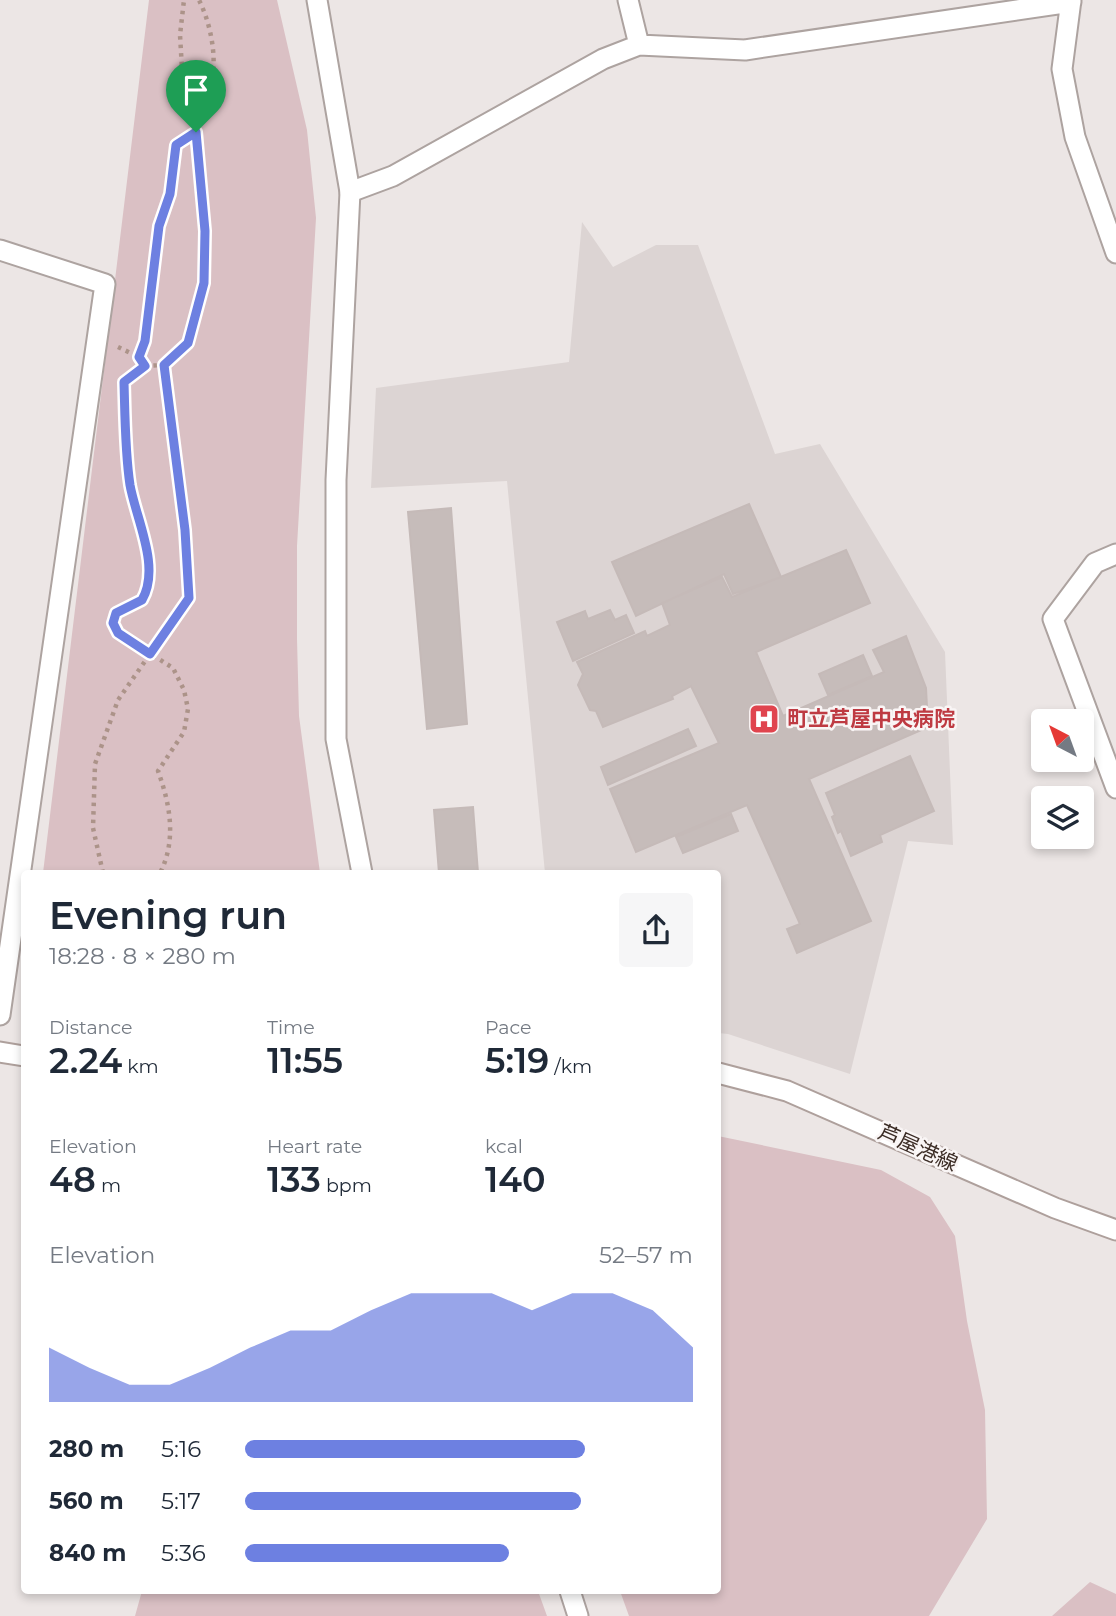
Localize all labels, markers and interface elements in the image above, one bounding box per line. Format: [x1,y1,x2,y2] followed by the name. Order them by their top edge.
[166,60,226,132] pin
[177,71,215,109] icon: arrive
[747,702,781,736] hospital icon: 町立芦屋中央病院
[787,706,955,731] place label: 町立芦屋中央病院
[1031,709,1094,772] north arrow
[1031,709,1094,849] map controls
[1031,786,1094,849] button: layers
[49,892,287,939] text: Evening run
[619,893,693,967] button: share
[49,942,236,970] text: 18:28 · 8 × 280 m
[49,1016,132,1039] text: Distance
[267,1016,315,1039] text: Time
[485,1016,532,1039] text: Pace
[49,1039,122,1082] text: 2.24
[267,1039,343,1082] text: 11:55
[485,1039,549,1082] text: 5:19
[122,1055,159,1078] text: km
[549,1055,592,1078] text: /km
[875,1119,962,1176] street label: 芦屋港線
[49,1135,137,1158] text: Elevation
[267,1135,362,1158] text: Heart rate
[485,1135,523,1158] text: kcal
[49,1158,96,1201] text: 48
[267,1158,321,1201] text: 133
[485,1158,546,1201] text: 140
[96,1174,121,1197] text: m
[321,1174,372,1197] text: bpm
[49,1241,155,1269] text: Elevation
[599,1241,693,1269] text: 52–57 m
[49,1435,124,1463] text: 280 m
[161,1435,201,1463] text: 5:16
[49,1487,124,1515] text: 560 m
[161,1487,201,1515] text: 5:17
[49,1539,126,1567] text: 840 m
[161,1539,206,1567] text: 5:36

